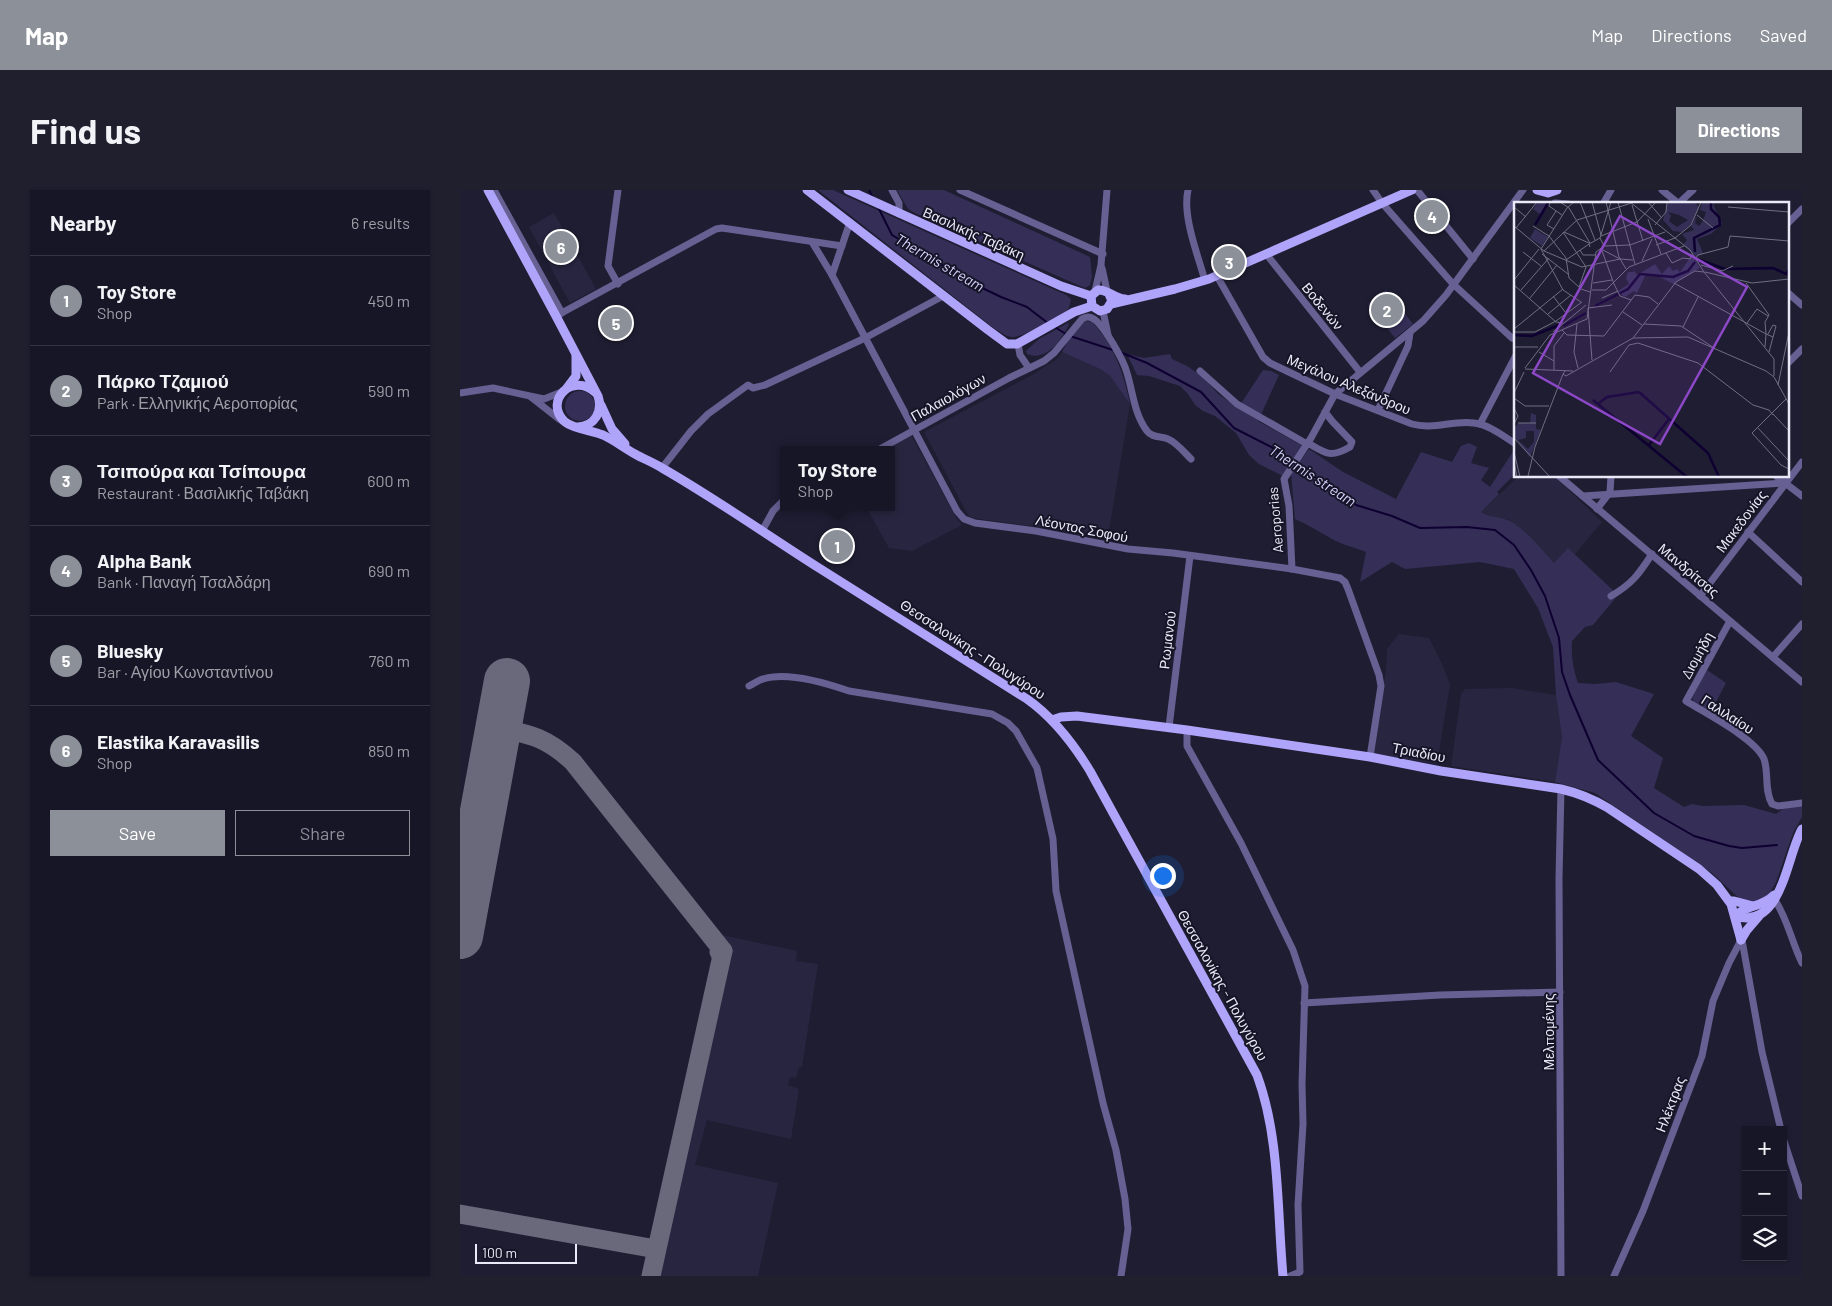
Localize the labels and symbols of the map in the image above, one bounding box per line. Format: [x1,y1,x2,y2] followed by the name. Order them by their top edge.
[1416,197,1448,235] pin: 4
[1514,202,1790,478] inset map
[920,203,1028,263] street label: Βασιλικής Ταβάκη
[545,228,577,266] pin: 6
[892,229,988,295] water label: Thermis stream
[1213,243,1245,281] pin: 3
[1299,279,1347,333] street label: Βοδενών
[1371,291,1403,329] pin: 2
[600,304,632,342] pin: 5
[1285,350,1413,418] street label: Μεγάλου Αλεξάνδρου
[907,369,989,425] street label: Παλαιολόγων
[1266,440,1360,510] water label: Thermis stream
[1264,486,1286,554] street label: Aeroporias
[1712,486,1770,555] street label: Μακεδονίας
[1034,511,1130,545] street label: Λέοντος Σοφού
[821,527,853,565] pin: 1
[1655,540,1723,601] street label: Μανδρίτσας
[897,596,1049,702] street label: Θεσσαλονίκης - Πολυγύρου
[1155,610,1179,670] street label: Ρωμανού
[1677,629,1717,681] street label: Διομήδη
[1698,691,1758,737] street label: Γαλιλαίου
[1391,738,1447,766] street label: Τριαδίου
[1150,863,1176,889] your location
[1174,907,1272,1063] street label: Θεσσαλονίκης - Πολυγύρου
[1540,993,1557,1071] street label: Μελπομένης
[1652,1073,1689,1134] street label: Ηλέκτρας
[475,1241,578,1264] scale bar

